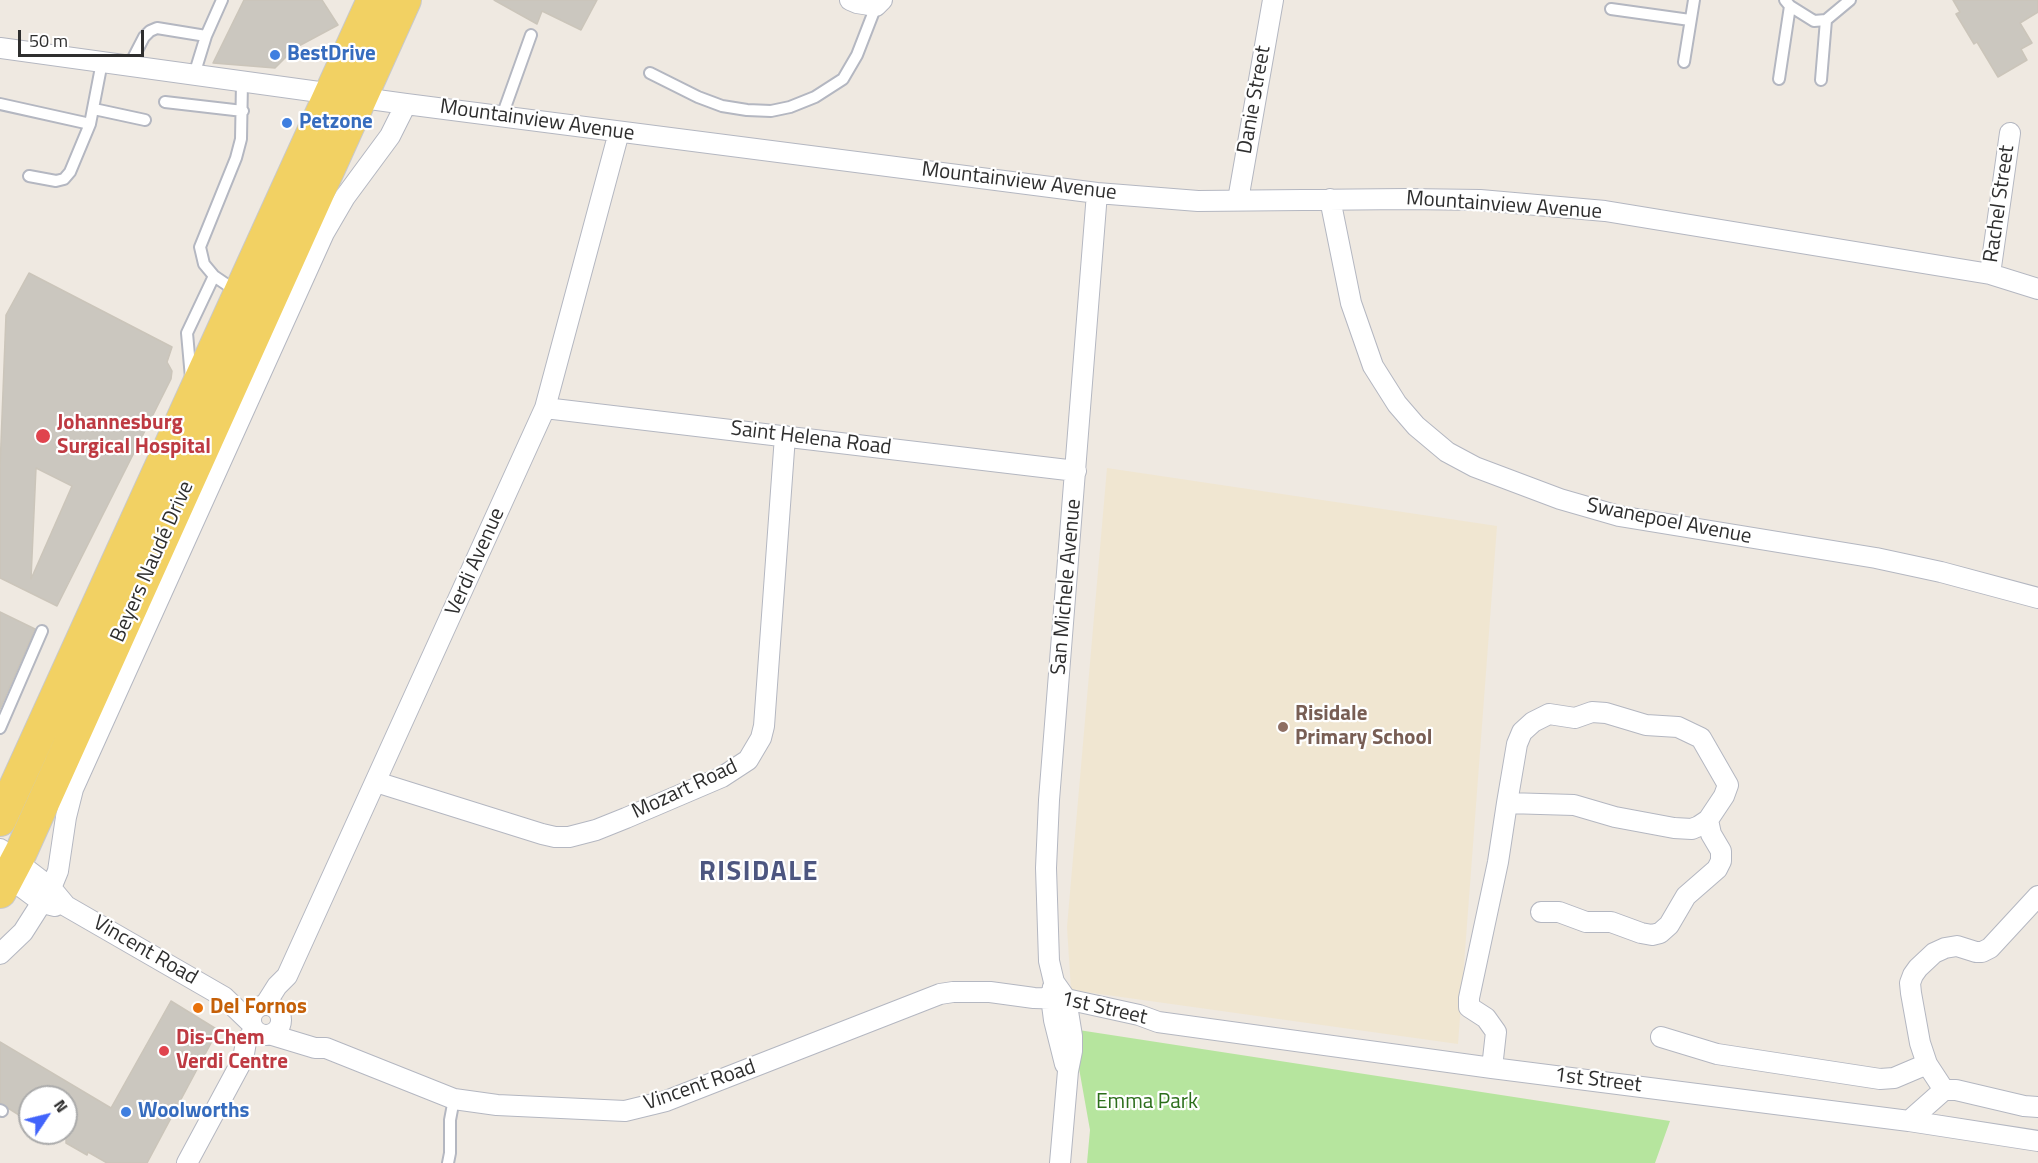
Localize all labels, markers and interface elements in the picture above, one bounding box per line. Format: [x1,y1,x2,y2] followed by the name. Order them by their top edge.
[21,18,147,56] scale bar
[29,27,68,54] text: 50 m
[287,42,376,68] place label: BestDrive
[1233,44,1277,156] street label: Danie Street
[268,48,282,62] marker: BestDrive
[438,95,636,147] street label: Mountainview Avenue
[299,110,373,136] place label: Petzone
[280,116,294,130] marker: Petzone
[1979,144,2021,264] street label: Rachel Street
[920,158,1118,206] street label: Mountainview Avenue
[1405,187,1603,225] street label: Mountainview Avenue
[57,411,211,461] place label: Johannesburg Surgical Hospital
[729,417,893,461] street label: Saint Helena Road
[34,427,52,445] marker: Johannesburg Surgical Hospital
[106,478,200,646] street label: Beyers Naudé Drive
[1584,494,1754,550] street label: Swanepoel Avenue
[1047,498,1087,676] street label: San Michele Avenue
[441,504,511,620] street label: Verdi Avenue
[1295,702,1432,752] place label: Risidale Primary School
[1276,720,1290,734] marker: Risidale Primary School
[628,755,742,825] street label: Mozart Road
[699,857,819,889] district label: RISIDALE
[88,911,202,991] street label: Vincent Road
[1058,987,1150,1031] street label: 1st Street
[210,995,307,1021] place label: Del Fornos
[191,1001,205,1015] marker: Del Fornos
[176,1026,288,1076] place label: Dis-Chem Verdi Centre
[157,1044,171,1058] marker: Dis-Chem Verdi Centre
[641,1055,759,1117] street label: Vincent Road
[1553,1063,1643,1099] street label: 1st Street
[18,1085,78,1145] north arrow
[1096,1090,1198,1116] park label: Emma Park
[48,1094,74,1117] text: N
[138,1099,250,1125] place label: Woolworths
[119,1105,133,1119] marker: Woolworths

